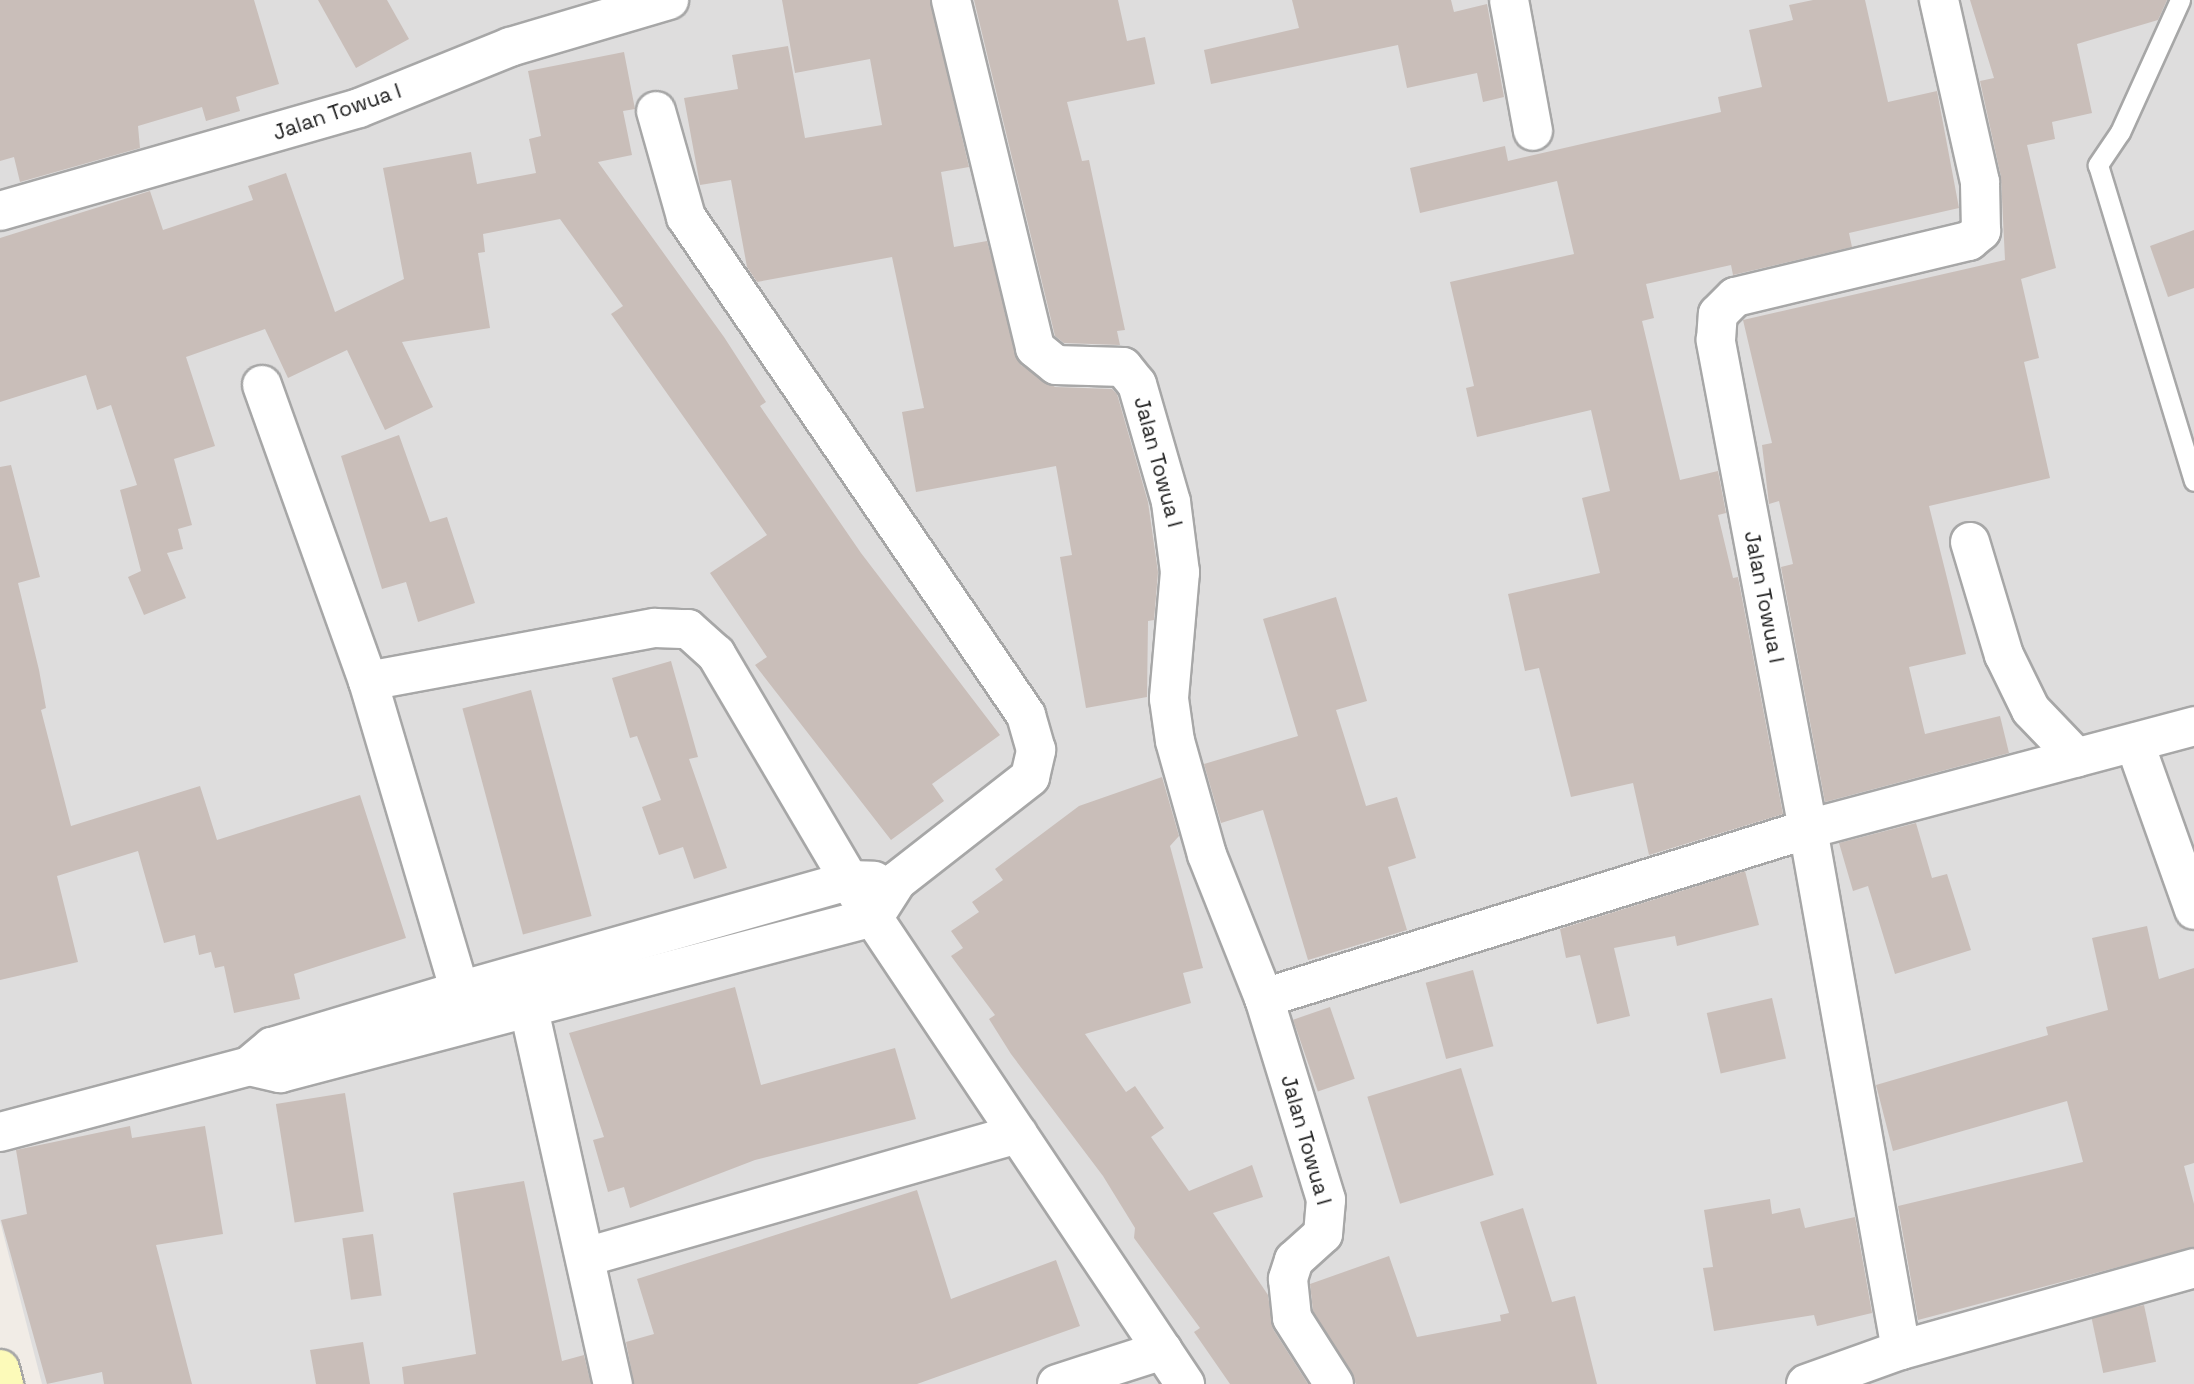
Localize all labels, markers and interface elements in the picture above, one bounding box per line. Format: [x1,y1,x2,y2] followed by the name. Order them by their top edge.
[269,78,405,146] street label: Jalan Towua I
[1128,394,1188,530] street label: Jalan Towua I
[1739,528,1789,666] street label: Jalan Towua I
[1275,1072,1337,1208] street label: Jalan Towua I

